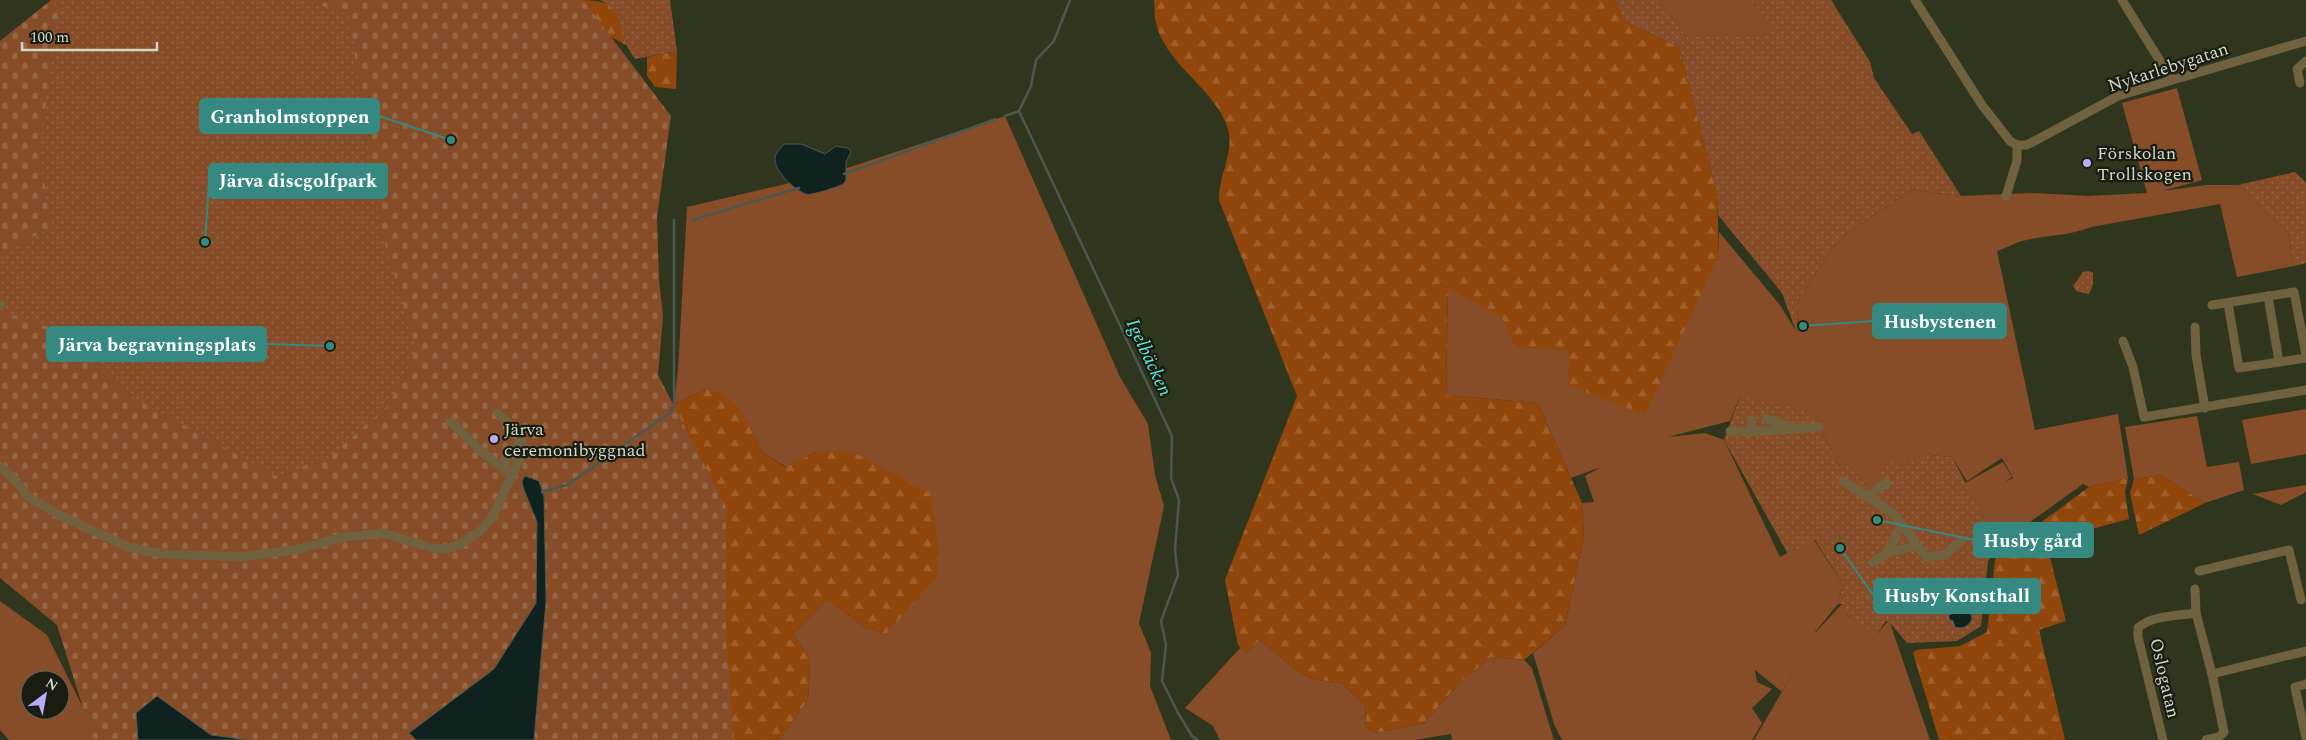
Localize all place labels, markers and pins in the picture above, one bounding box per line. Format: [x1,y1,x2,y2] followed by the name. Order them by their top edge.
[200,99,379,133] callout: Granholmstoppen
[2097,140,2192,188] place label: Förskolan Trollskogen
[2081,157,2093,169] marker: Förskolan Trollskogen
[209,164,387,198] callout: Järva discgolfpark
[1873,304,2006,338] callout: Husbystenen
[47,327,266,361] callout: Järva begravningsplats
[504,416,646,464] place label: Järva ceremonibyggnad
[488,433,500,445] marker: Järva ceremonibyggnad
[1974,523,2093,557] callout: Husby gård
[1874,579,2040,613] callout: Husby Konsthall

